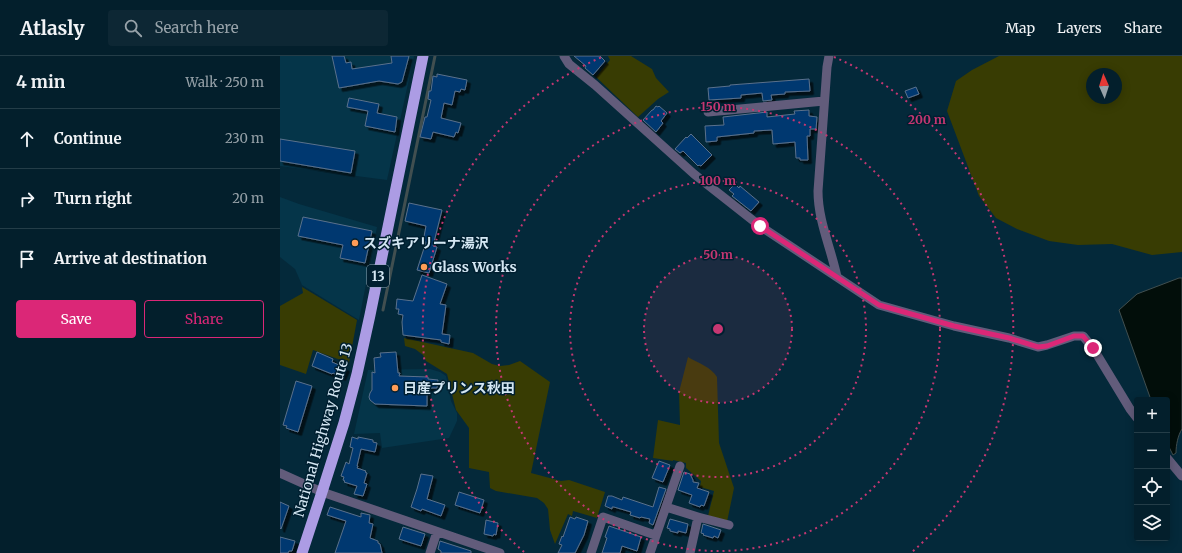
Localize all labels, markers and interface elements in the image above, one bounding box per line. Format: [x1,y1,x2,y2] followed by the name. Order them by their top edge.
[108,10,388,46] search box
[20,16,84,40] text: Atlasly
[122,17,144,39] icon: search
[154,18,239,37] text: Search here
[1005,19,1035,37] text: Map
[1057,19,1102,37] text: Layers
[1124,19,1162,37] text: Share
[1086,68,1122,104] north arrow
[16,71,65,93] text: 4 min
[186,74,264,91] text: Walk · 250 m
[701,99,736,114] text: 150 m
[908,112,946,127] text: 200 m
[16,128,38,150] icon: ahead
[54,129,122,148] text: Continue
[225,130,264,147] text: 230 m
[700,173,736,188] text: 100 m
[16,188,38,210] icon: right
[54,189,132,208] text: Turn right
[232,190,264,207] text: 20 m
[751,217,769,235] route start
[363,234,489,252] place label: スズキアリーナ湯沢
[350,238,360,248] marker: スズキアリーナ湯沢
[703,247,733,262] text: 50 m
[16,248,38,270] icon: arrive
[54,249,207,268] text: Arrive at destination
[432,258,517,276] place label: Glass Works
[419,262,429,272] marker: Glass Works
[367,265,389,287] road number: 13
[16,300,136,338] button: Save
[144,300,264,338] button: Share
[711,322,725,336] centre of rings
[1084,339,1102,357] route end
[290,341,356,519] street label: National Highway Route 13
[403,379,515,397] place label: 日産プリンス秋田
[390,383,400,393] marker: 日産プリンス秋田
[1134,397,1170,541] map controls
[1134,397,1170,433] button: +
[1134,433,1170,469] button: −
[1134,469,1170,505] button: locate
[1134,505,1170,541] button: layers

